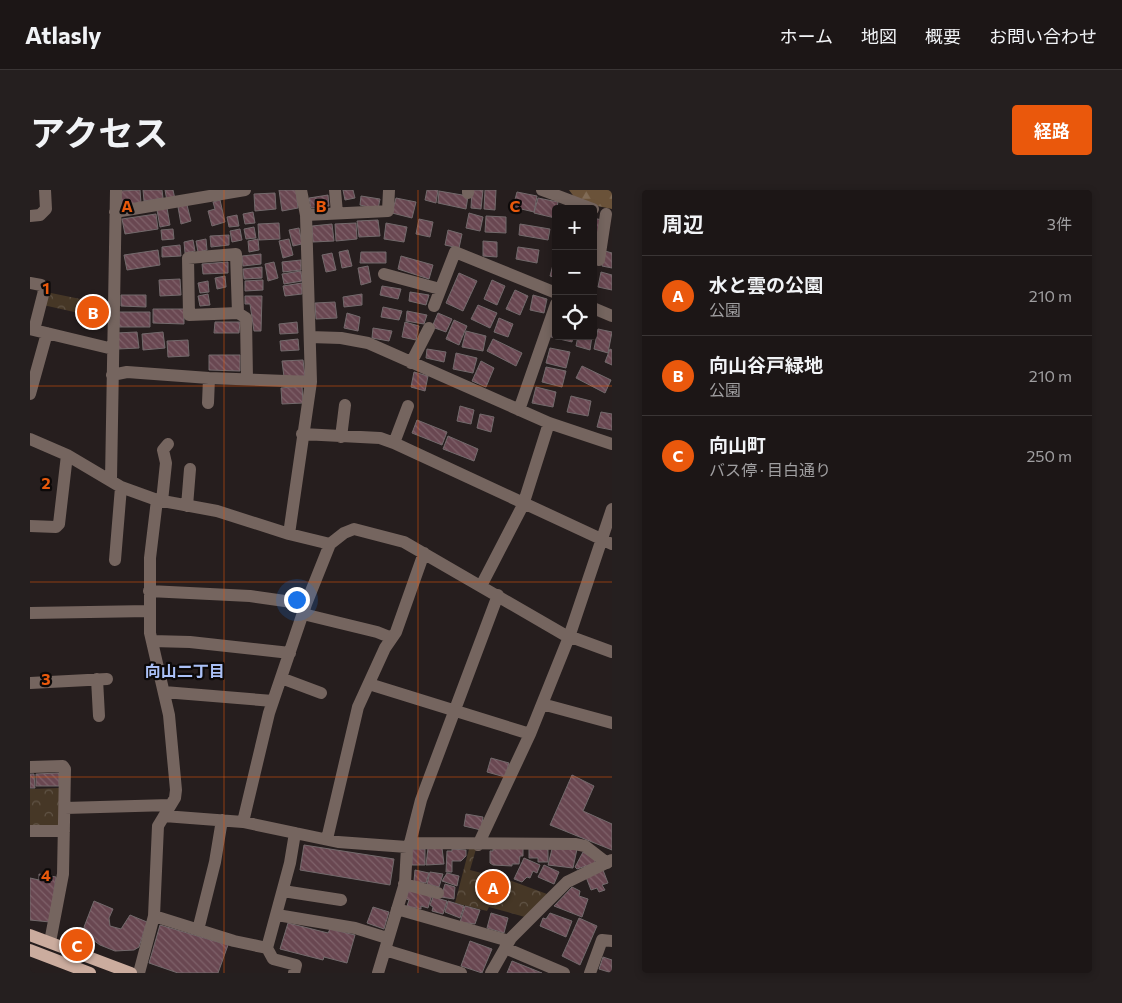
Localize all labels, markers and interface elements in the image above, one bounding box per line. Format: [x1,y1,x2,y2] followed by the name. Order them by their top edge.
[25,20,102,49] text: Atlasly
[780,25,833,47] text: ホーム
[861,25,897,47] text: 地図
[925,25,961,47] text: 概要
[989,25,1097,47] text: お問い合わせ
[1012,105,1092,155] button: 経路
[30,110,168,153] text: アクセス
[121,196,133,215] text: A
[316,196,327,215] text: B
[510,196,521,215] text: C
[552,205,597,340] map controls
[552,205,597,250] button: +
[662,211,704,236] text: 周辺
[1047,214,1072,233] text: 3件
[552,250,597,295] button: −
[709,273,823,296] text: 水と雲の公園
[42,278,50,297] text: 1
[672,286,684,305] text: A
[1029,286,1072,305] text: 210 m
[77,293,109,331] pin: B
[552,295,597,340] button: locate
[709,300,741,319] text: 公園
[709,353,823,376] text: 向山谷戸緑地
[673,366,683,385] text: B
[1029,366,1072,385] text: 210 m
[709,380,741,399] text: 公園
[709,433,766,456] text: 向山町
[673,446,683,465] text: C
[1026,446,1072,465] text: 250 m
[709,460,831,479] text: バス停 · 目白通り
[41,473,51,492] text: 2
[284,587,310,613] your location
[145,661,225,680] district label: 向山二丁目
[41,669,51,688] text: 3
[41,865,51,884] text: 4
[477,868,509,906] pin: A
[61,926,93,964] pin: C

